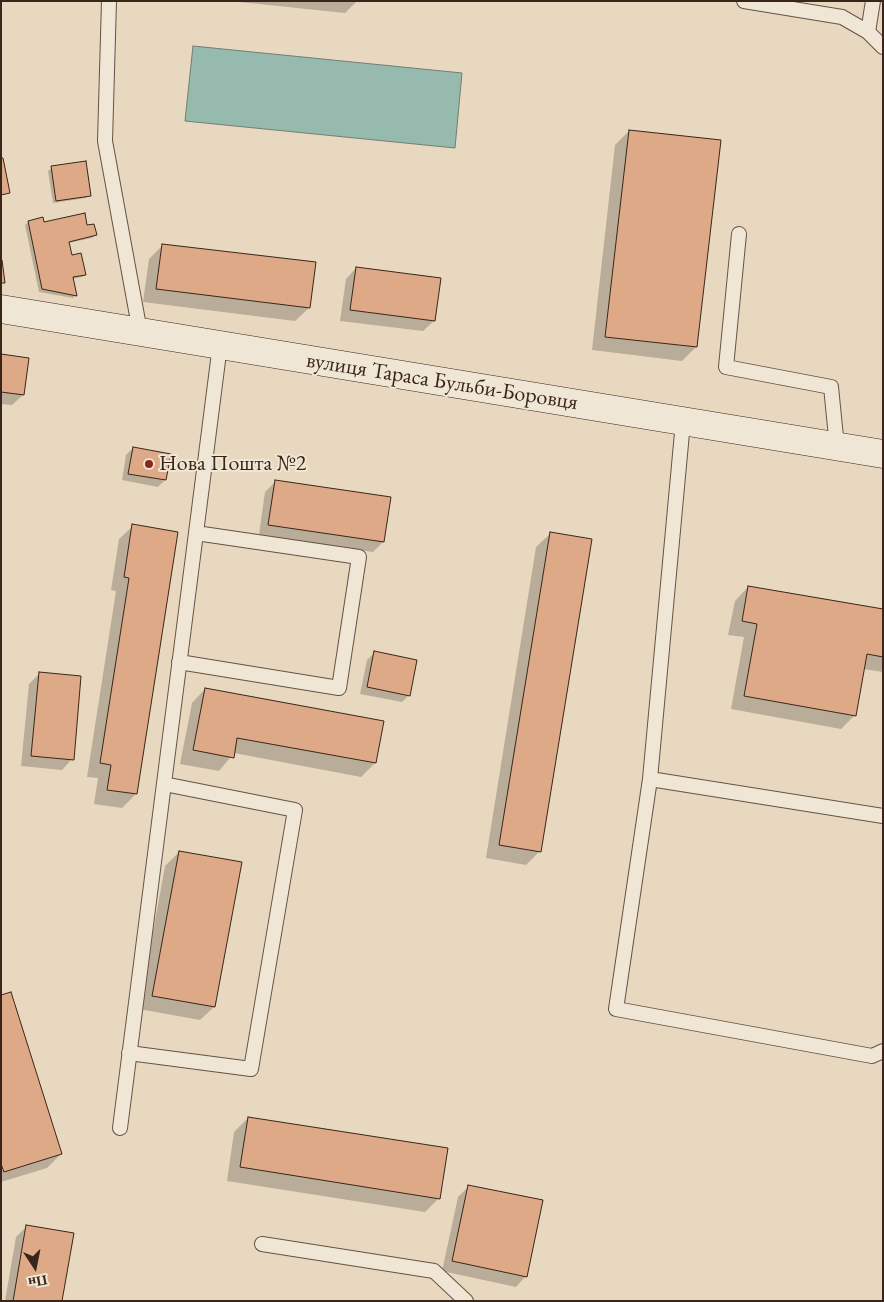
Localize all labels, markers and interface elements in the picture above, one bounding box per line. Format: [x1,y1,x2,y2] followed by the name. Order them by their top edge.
[304,347,580,417] street label: вулиця Тараса Бульби-Боровця
[159,451,306,477] place label: Нова Пошта №2
[143,458,155,470] marker: Нова Пошта №2
[10,1242,60,1292] north arrow
[27,1271,49,1292] text: Пн

